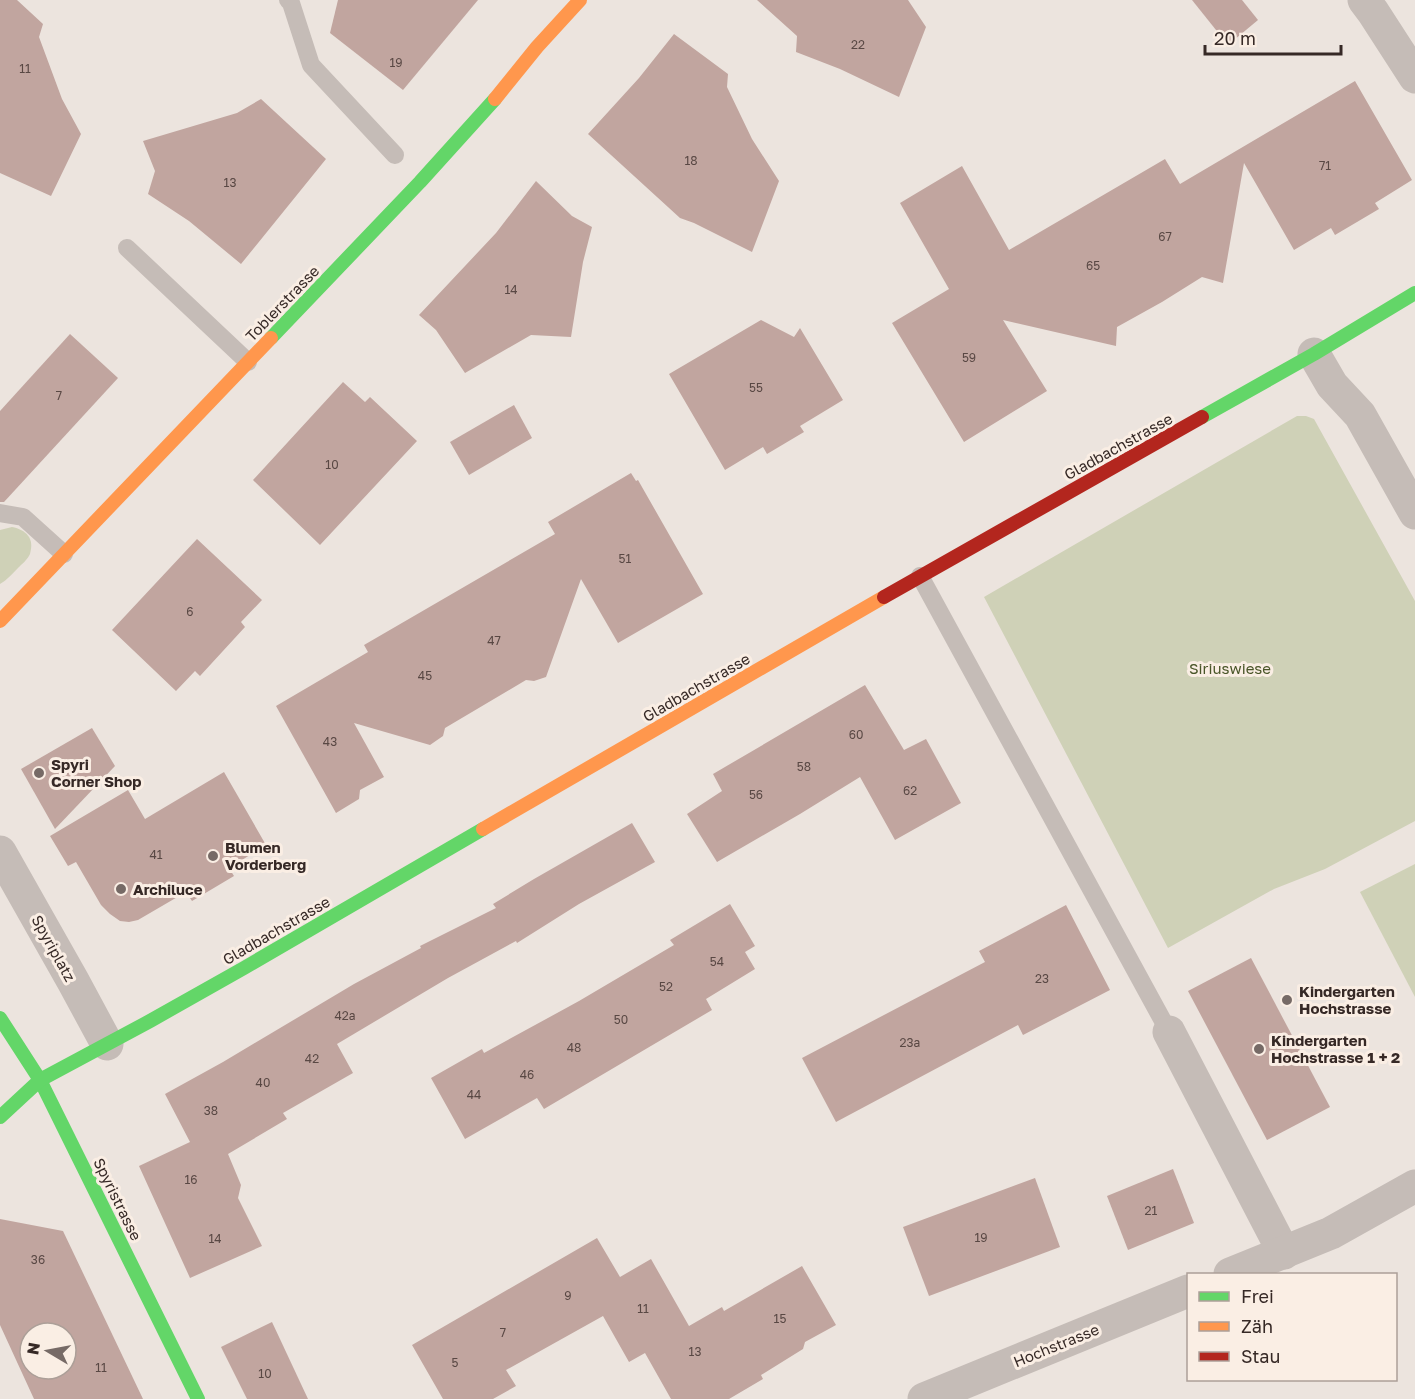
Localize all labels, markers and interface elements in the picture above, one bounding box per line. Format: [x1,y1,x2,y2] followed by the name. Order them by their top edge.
[1205,18,1342,56] scale bar
[1214,27,1256,49] text: 20 m
[851,37,865,52] house number: 22
[389,55,403,70] house number: 19
[19,61,31,76] house number: 11
[684,153,698,168] house number: 18
[1319,158,1331,173] house number: 71
[224,175,236,190] house number: 13
[1158,229,1172,244] house number: 67
[1086,258,1100,273] house number: 65
[241,261,323,345] street label: Toblerstrasse
[504,282,518,297] house number: 14
[962,350,976,365] house number: 59
[749,380,763,395] house number: 55
[56,388,62,403] house number: 7
[1061,409,1175,483] street label: Gladbachstrasse
[325,457,339,472] house number: 10
[619,551,632,566] house number: 51
[186,604,194,619] house number: 6
[487,633,501,648] house number: 47
[639,649,753,725] street label: Gladbachstrasse
[1189,659,1271,677] park label: Siriuswiese
[418,668,432,683] house number: 45
[849,727,863,742] house number: 60
[323,734,337,749] house number: 43
[51,755,141,790] place label: Spyri Corner Shop
[797,759,811,774] house number: 58
[32,766,46,780] marker: Spyri Corner Shop
[903,783,917,798] house number: 62
[749,787,763,802] house number: 56
[225,838,306,873] place label: Blumen Vorderberg
[149,847,163,862] house number: 41
[206,849,220,863] marker: Blumen Vorderberg
[133,880,203,898] place label: Archiluce
[114,882,128,896] marker: Archiluce
[219,892,333,968] street label: Gladbachstrasse
[28,912,80,985] street label: Spyriplatz
[710,954,724,969] house number: 54
[1035,971,1049,986] house number: 23
[659,979,673,994] house number: 52
[1299,982,1395,1017] place label: Kindergarten Hochstrasse
[1280,993,1294,1007] marker: Kindergarten Hochstrasse
[334,1008,356,1023] house number: 42a
[614,1012,628,1027] house number: 50
[1271,1031,1400,1066] place label: Kindergarten Hochstrasse 1 + 2
[900,1035,920,1050] house number: 23a
[567,1040,581,1055] house number: 48
[1252,1042,1266,1056] marker: Kindergarten Hochstrasse 1 + 2
[305,1051,319,1066] house number: 42
[520,1067,534,1082] house number: 46
[256,1075,270,1090] house number: 40
[467,1087,481,1102] house number: 44
[204,1103,218,1118] house number: 38
[90,1155,146,1243] street label: Spyristrasse
[184,1172,198,1187] house number: 16
[1145,1203,1158,1218] house number: 21
[974,1230,988,1245] house number: 19
[208,1231,222,1246] house number: 14
[31,1252,45,1267] house number: 36
[1187,1273,1397,1381] legend
[1241,1285,1274,1307] text: Frei
[564,1288,572,1303] house number: 9
[637,1301,649,1316] house number: 11
[774,1311,786,1326] house number: 15
[1241,1315,1273,1337] text: Zäh
[1011,1320,1102,1370] street label: Hochstrasse
[18,1321,78,1381] north arrow
[500,1325,506,1340] house number: 7
[22,1341,44,1356] text: N
[689,1344,701,1359] house number: 13
[1241,1345,1280,1367] text: Stau
[452,1355,459,1370] house number: 5
[95,1360,107,1375] house number: 11
[258,1366,272,1381] house number: 10

